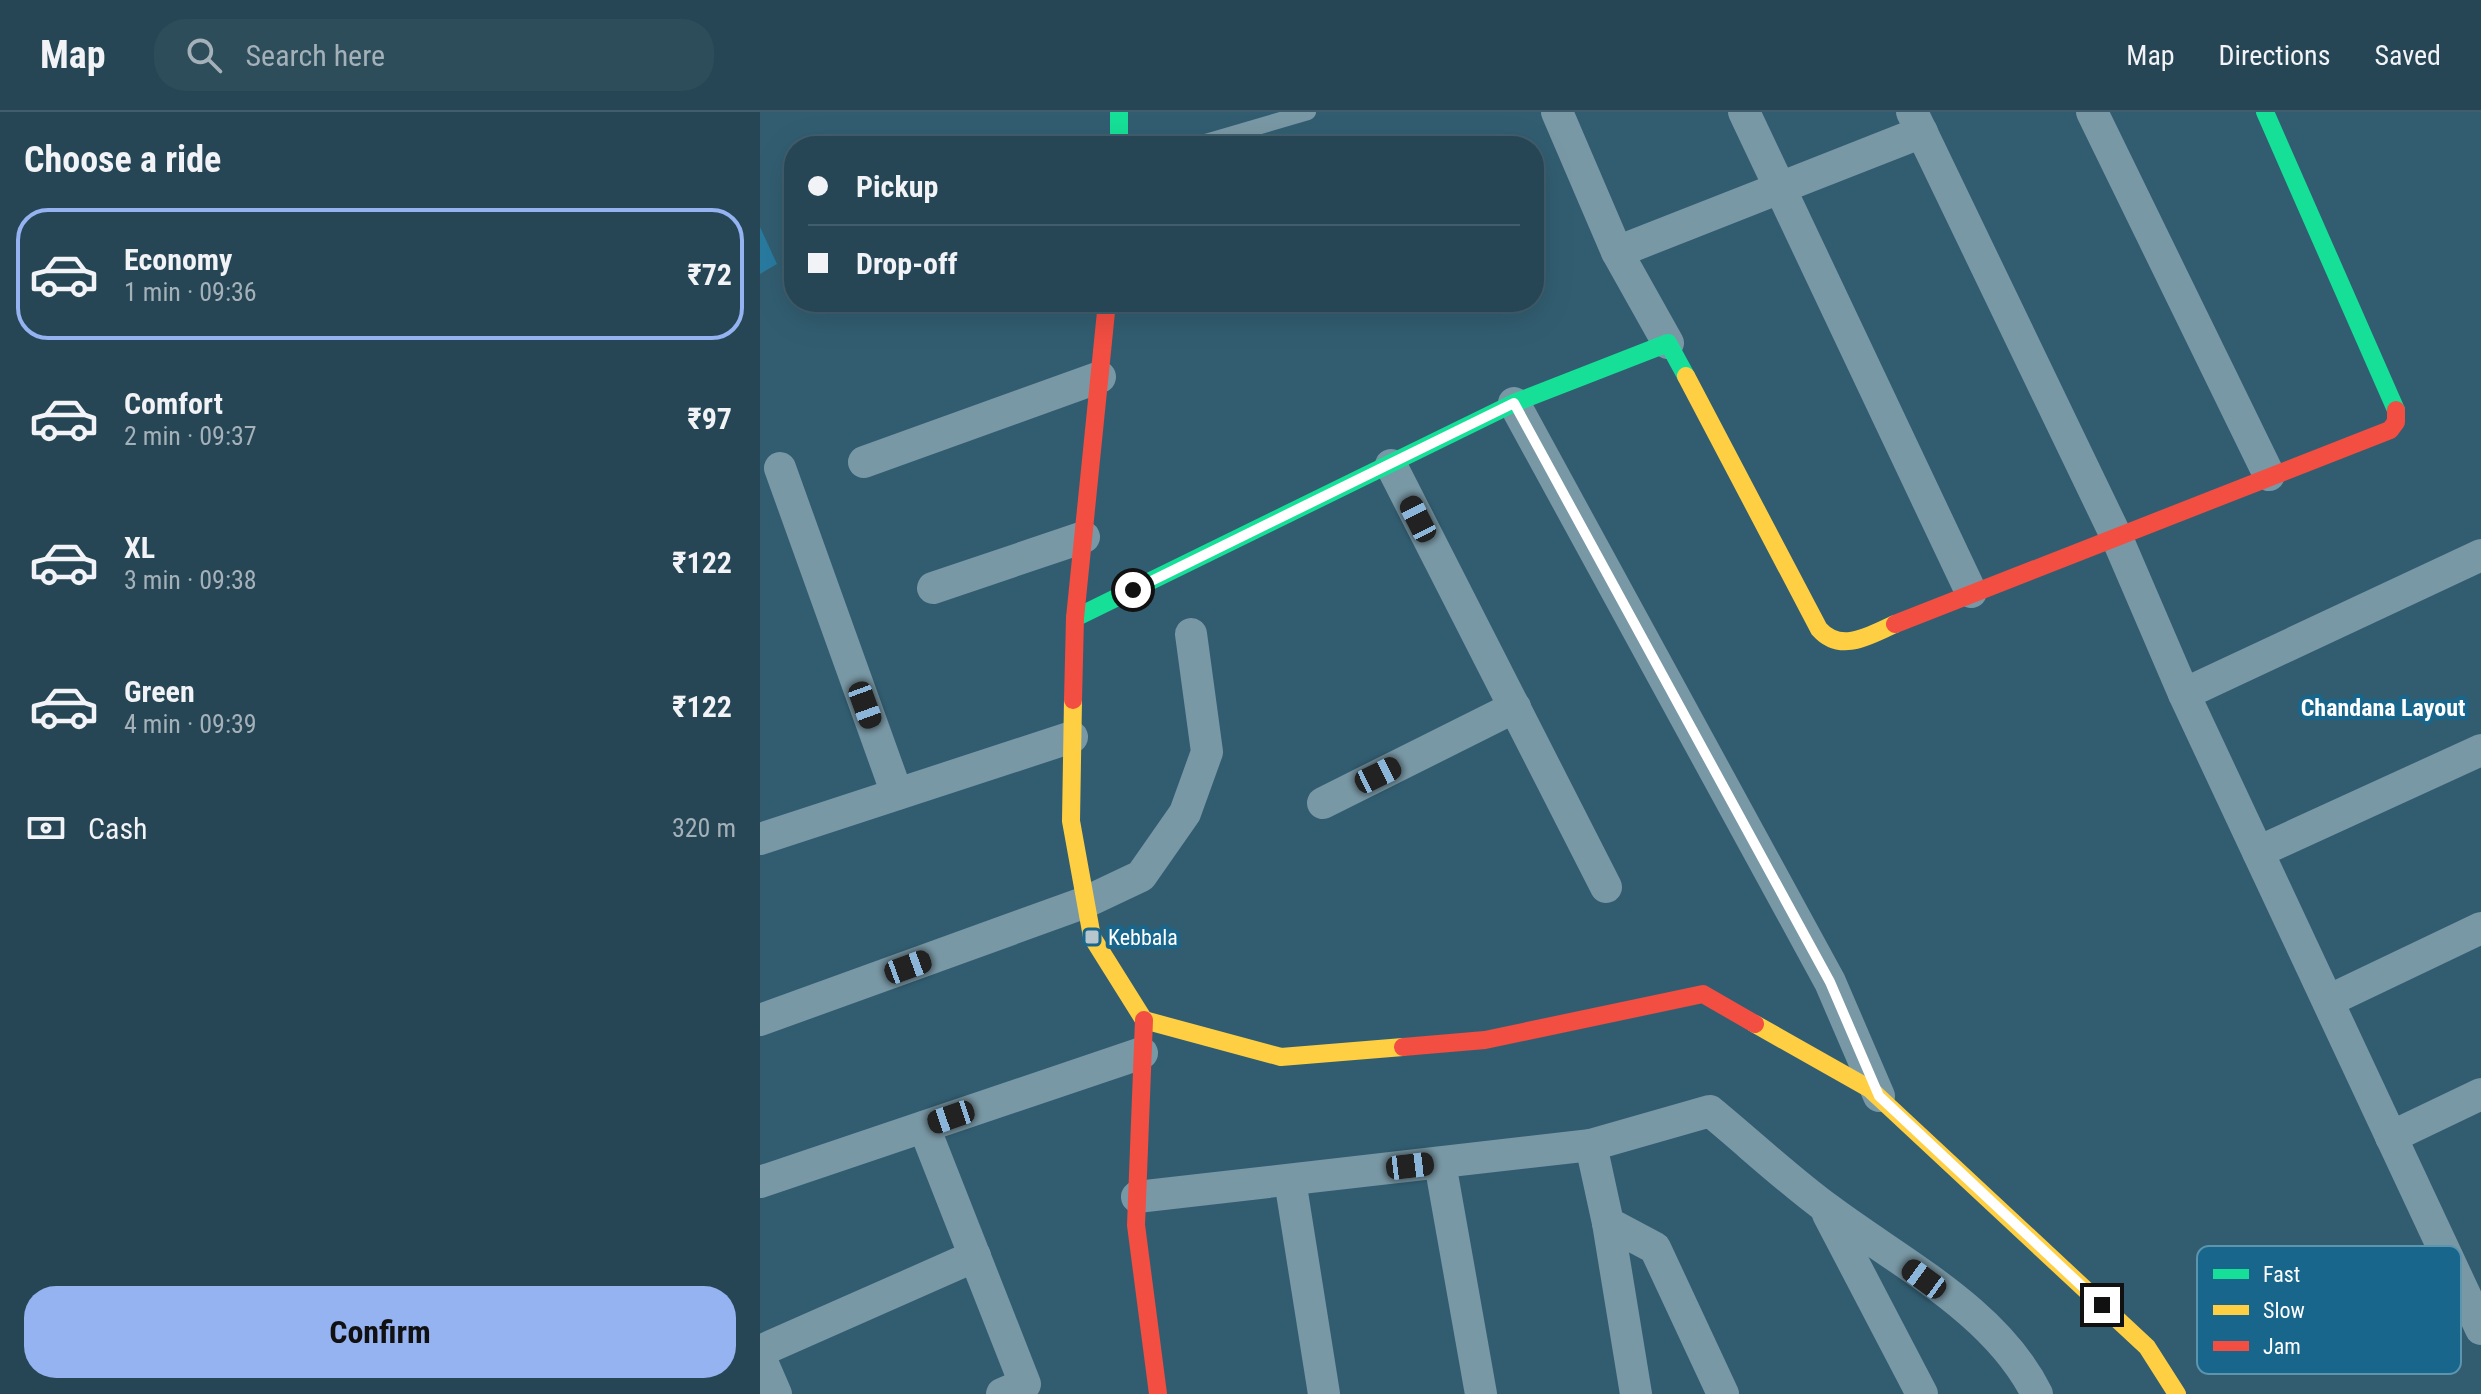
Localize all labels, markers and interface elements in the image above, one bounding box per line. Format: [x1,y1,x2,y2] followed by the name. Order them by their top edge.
[154,19,714,91] search box
[40,33,106,77] text: Map
[182,33,226,77] icon: search
[246,38,385,73] text: Search here
[2126,39,2175,72] text: Map
[2219,39,2330,72] text: Directions
[2374,39,2441,72] text: Saved
[24,139,221,181] text: Choose a ride
[856,169,938,204] text: Pickup
[28,238,100,310] icon: car
[124,242,232,277] text: Economy
[856,246,958,281] text: Drop-off
[687,257,732,292] text: ₹72
[124,277,257,307] text: 1 min · 09:36
[28,382,100,454] icon: car
[124,386,223,421] text: Comfort
[687,401,732,436] text: ₹97
[124,421,257,451] text: 2 min · 09:37
[1396,492,1440,546] car
[28,526,100,598] icon: car
[124,530,155,565] text: XL
[672,545,732,580] text: ₹122
[124,565,257,595] text: 3 min · 09:38
[1115,572,1151,608] route start
[28,670,100,742] icon: car
[124,674,195,709] text: Green
[846,678,884,732] car
[672,689,732,724] text: ₹122
[2301,694,2465,722] district label: Chandana Layout
[124,709,257,739] text: 4 min · 09:39
[1351,754,1405,796] car
[24,806,68,850] icon: cash
[88,811,148,846] text: Cash
[672,813,736,843] text: 320 m
[1108,925,1178,950] place label: Kebbala
[1083,928,1101,946] marker: Kebbala
[881,948,935,986] car
[924,1098,978,1136] car
[1385,1151,1435,1181] car
[2197,1246,2461,1374] legend
[1898,1255,1950,1303] car
[2263,1262,2300,1287] text: Fast
[24,1286,736,1378] button: Confirm
[2084,1287,2120,1323] route end
[2263,1298,2305,1323] text: Slow
[2263,1334,2301,1359] text: Jam

